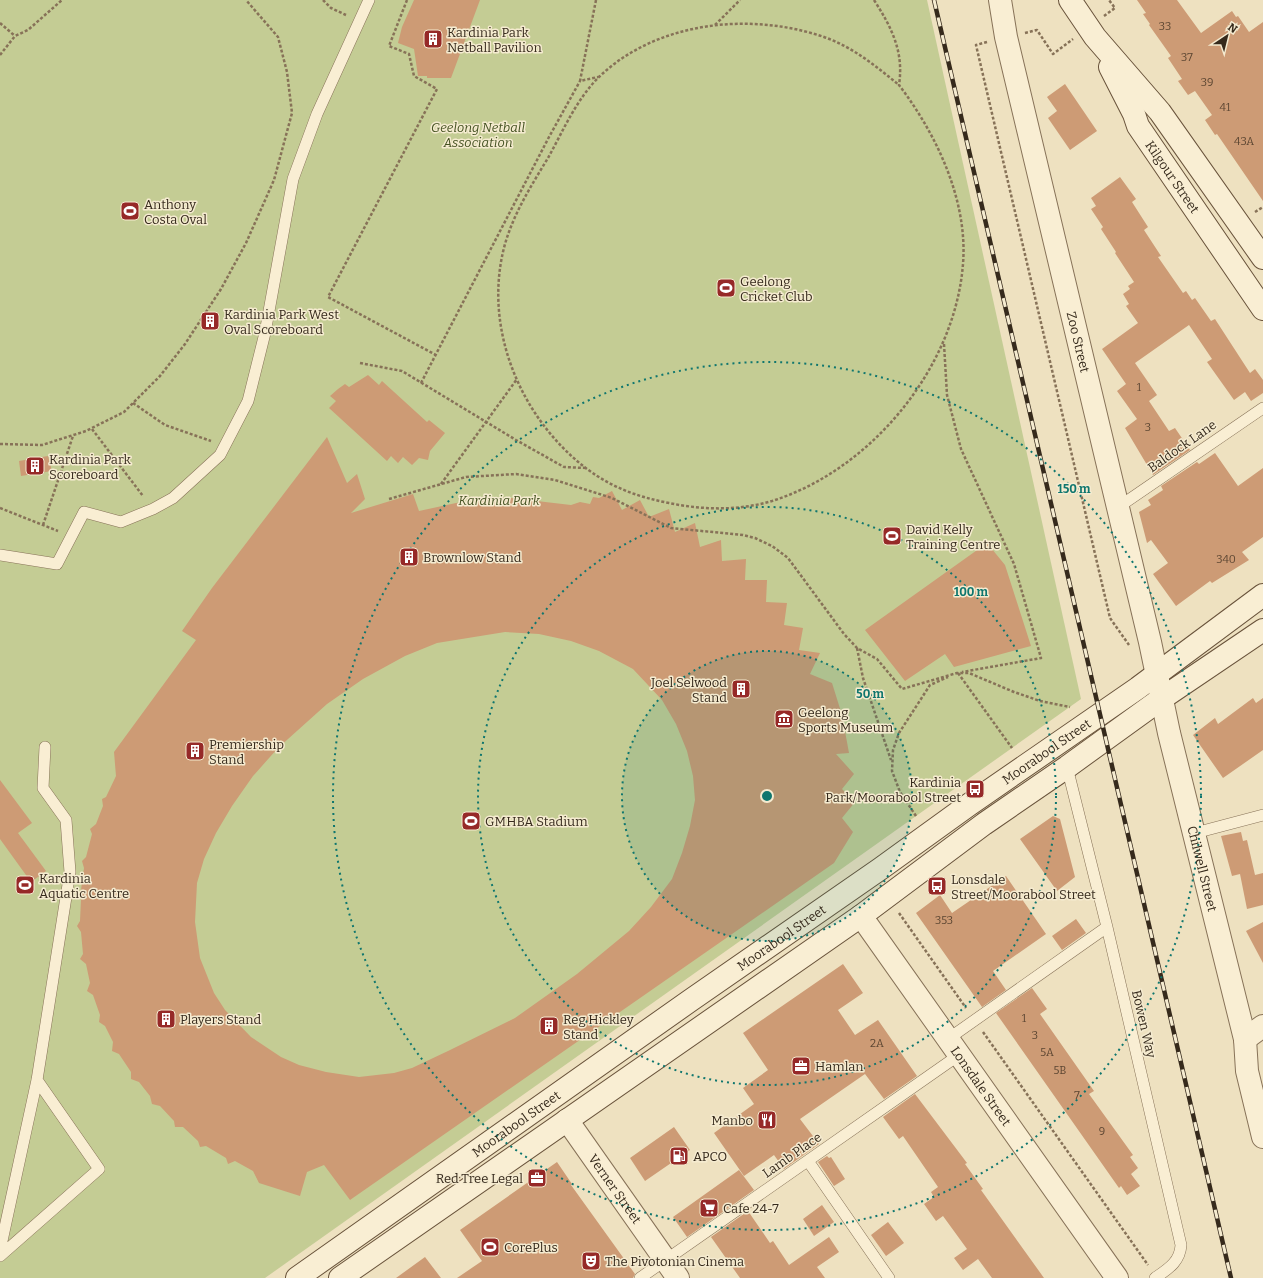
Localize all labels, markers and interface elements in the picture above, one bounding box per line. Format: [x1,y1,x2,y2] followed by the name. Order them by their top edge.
[1207,16,1247,56] north arrow
[1159,20,1171,33] house number: 33
[1225,20,1240,36] text: N
[447,25,542,55] place label: Kardinia Park Netball Pavilion
[422,28,444,50] building icon: Kardinia Park Netball Pavilion
[1181,51,1193,64] house number: 37
[1201,76,1213,89] house number: 39
[1220,101,1231,114] house number: 41
[431,120,525,150] park label: Geelong Netball Association
[1234,135,1254,148] house number: 43A
[1143,138,1203,216] street label: Kilgour Street
[144,197,207,227] place label: Anthony Costa Oval
[119,200,141,222] sports icon: Anthony Costa Oval
[740,274,813,304] place label: Geelong Cricket Club
[715,277,737,299] sports icon: Geelong Cricket Club
[224,307,339,337] place label: Kardinia Park West Oval Scoreboard
[199,310,221,332] building icon: Kardinia Park West Oval Scoreboard
[1064,310,1093,374] street label: Zoo Street
[1137,381,1142,394] house number: 1
[1145,417,1219,475] street label: Baldock Lane
[1145,421,1151,434] house number: 3
[49,452,131,482] place label: Kardinia Park Scoreboard
[24,455,46,477] building icon: Kardinia Park Scoreboard
[1058,482,1091,496] text: 150 m
[458,493,541,508] park label: Kardinia Park
[906,522,1000,552] place label: David Kelly Training Centre
[881,525,903,547] sports icon: David Kelly Training Centre
[398,546,420,568] building icon: Brownlow Stand
[423,550,522,565] place label: Brownlow Stand
[1216,553,1236,566] house number: 340
[954,585,989,599] text: 100 m
[650,675,727,705] place label: Joel Selwood Stand
[730,678,752,700] building icon: Joel Selwood Stand
[856,687,884,701] text: 50 m
[798,705,894,735] place label: Geelong Sports Museum
[773,708,795,730] museum icon: Geelong Sports Museum
[999,715,1094,787] street label: Moorabool Street
[209,737,284,767] place label: Premiership Stand
[184,740,206,762] building icon: Premiership Stand
[825,775,961,805] place label: Kardinia Park/Moorabool Street
[964,778,986,800] bus stop icon: Kardinia Park/Moorabool Street
[760,789,774,803] centre of rings
[460,810,482,832] sports icon: GMHBA Stadium
[485,814,588,829] place label: GMHBA Stadium
[1185,824,1221,913] street label: Chilwell Street
[39,871,129,901] place label: Kardinia Aquatic Centre
[951,872,1096,902] place label: Lonsdale Street/Moorabool Street
[14,874,36,896] sports icon: Kardinia Aquatic Centre
[926,875,948,897] bus stop icon: Lonsdale Street/Moorabool Street
[734,901,829,973] street label: Moorabool Street
[935,914,953,927] house number: 353
[1129,989,1159,1060] street label: Bowen Way
[155,1008,177,1030] building icon: Players Stand
[180,1012,262,1027] place label: Players Stand
[563,1012,634,1042] place label: Reg Hickley Stand
[1022,1012,1027,1025] house number: 1
[538,1015,560,1037] building icon: Reg Hickley Stand
[1032,1029,1038,1042] house number: 3
[870,1037,884,1050] house number: 2A
[948,1043,1014,1129] street label: Lonsdale Street
[1040,1046,1054,1059] house number: 5A
[790,1055,812,1077] office icon: Hamlan
[815,1059,864,1074] place label: Hamlan
[1054,1064,1066,1077] house number: 5B
[469,1087,563,1160] street label: Moorabool Street
[1074,1089,1080,1102] house number: 7
[756,1109,778,1131] restaurant icon: Manbo
[711,1113,753,1128] place label: Manbo
[1099,1125,1105,1138] house number: 9
[760,1129,824,1181] street label: Lamb Place
[668,1145,690,1167] fuel station icon: APCO
[693,1149,727,1164] place label: APCO
[586,1151,645,1227] street label: Verner Street
[526,1167,548,1189] office icon: Red Tree Legal
[436,1171,523,1186] place label: Red Tree Legal
[698,1197,720,1219] supermarket icon: Cafe 24-7
[723,1201,779,1216] place label: Cafe 24-7
[479,1236,501,1258] sports icon: CorePlus
[504,1240,558,1255] place label: CorePlus
[580,1250,602,1272] theatre icon: The Pivotonian Cinema
[605,1254,744,1269] place label: The Pivotonian Cinema

